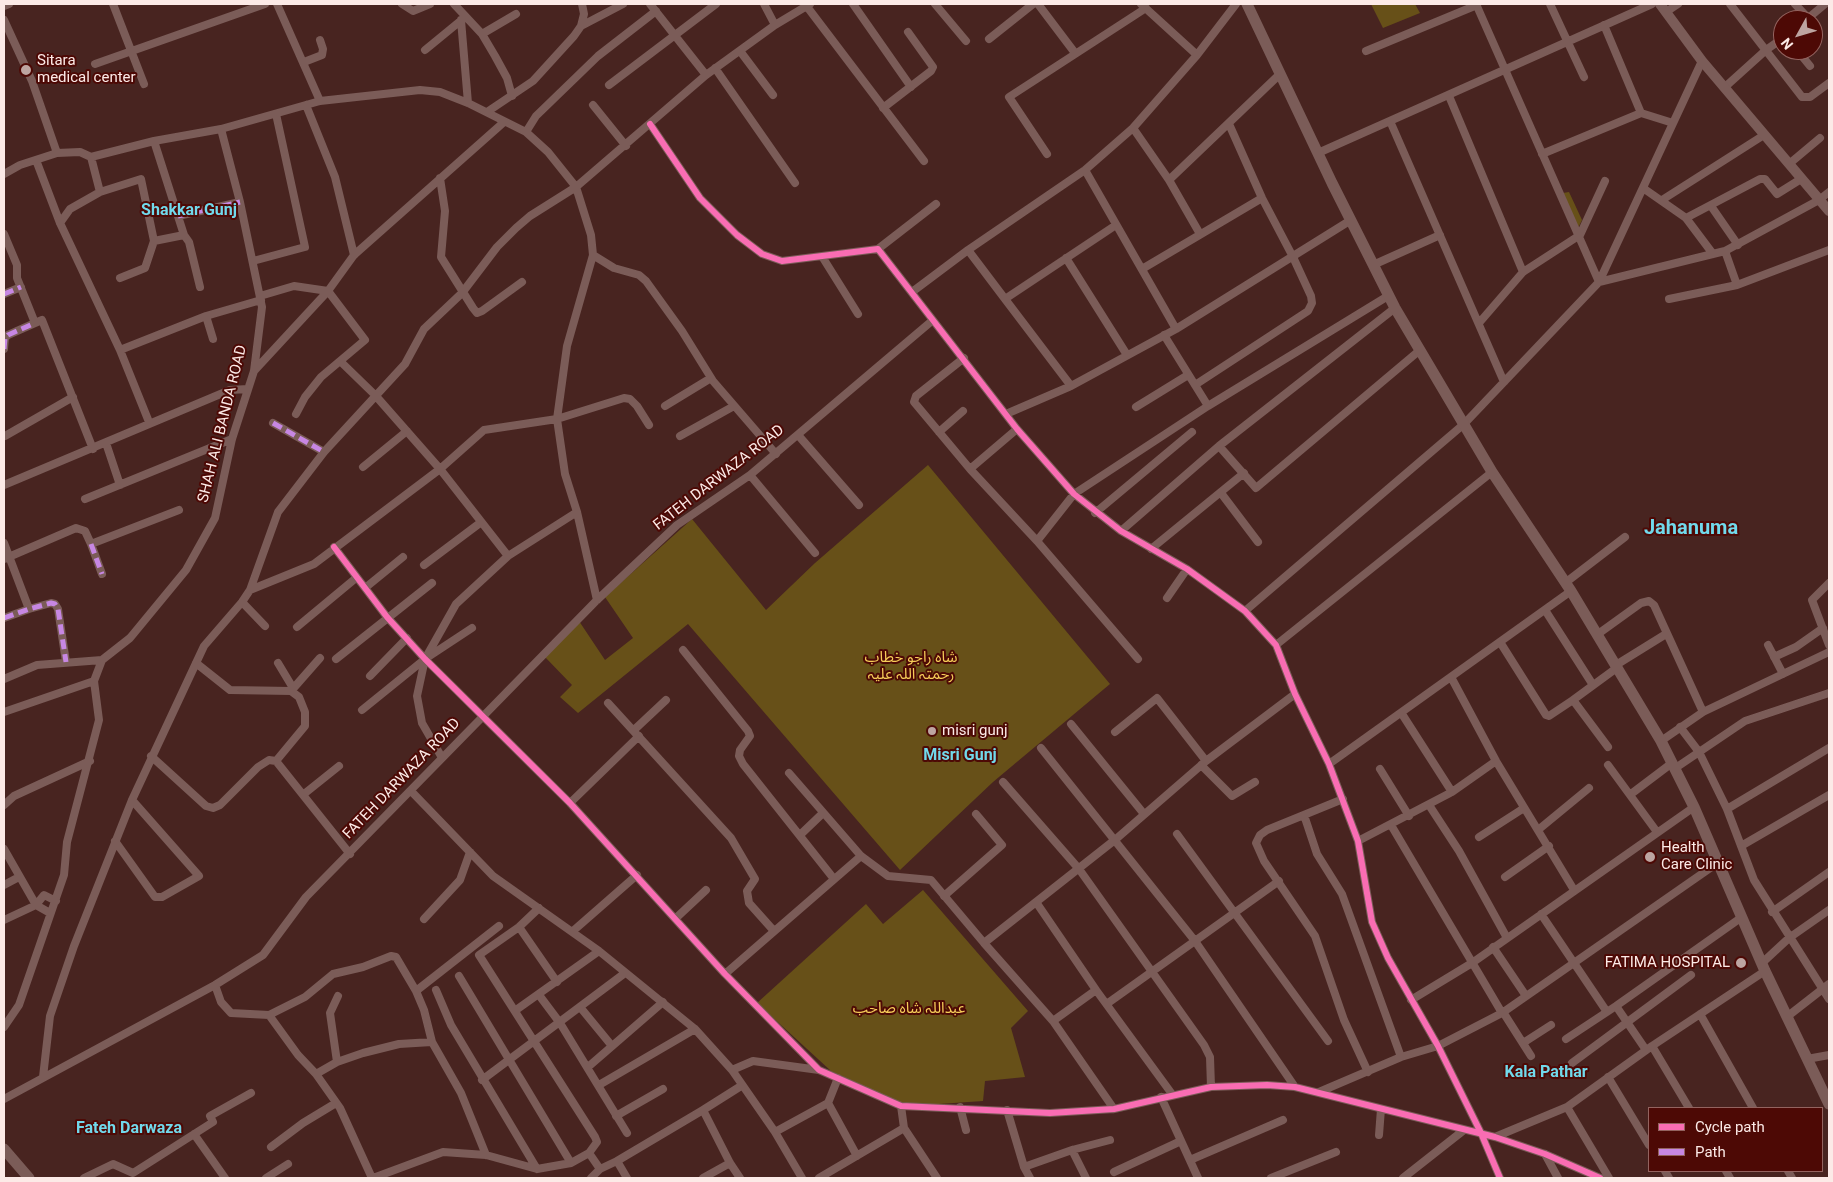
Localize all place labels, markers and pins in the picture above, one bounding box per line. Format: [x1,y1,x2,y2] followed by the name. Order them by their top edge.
[37,52,136,87] place label: Sitara medical center
[19,63,33,77] marker: Sitara medical center
[942,722,1008,740] place label: misri gunj
[926,725,938,737] marker: misri gunj
[1661,839,1732,874] place label: Health Care Clinic
[1643,850,1657,864] marker: Health Care Clinic
[1605,954,1730,972] place label: FATIMA HOSPITAL
[1734,956,1748,970] marker: FATIMA HOSPITAL

